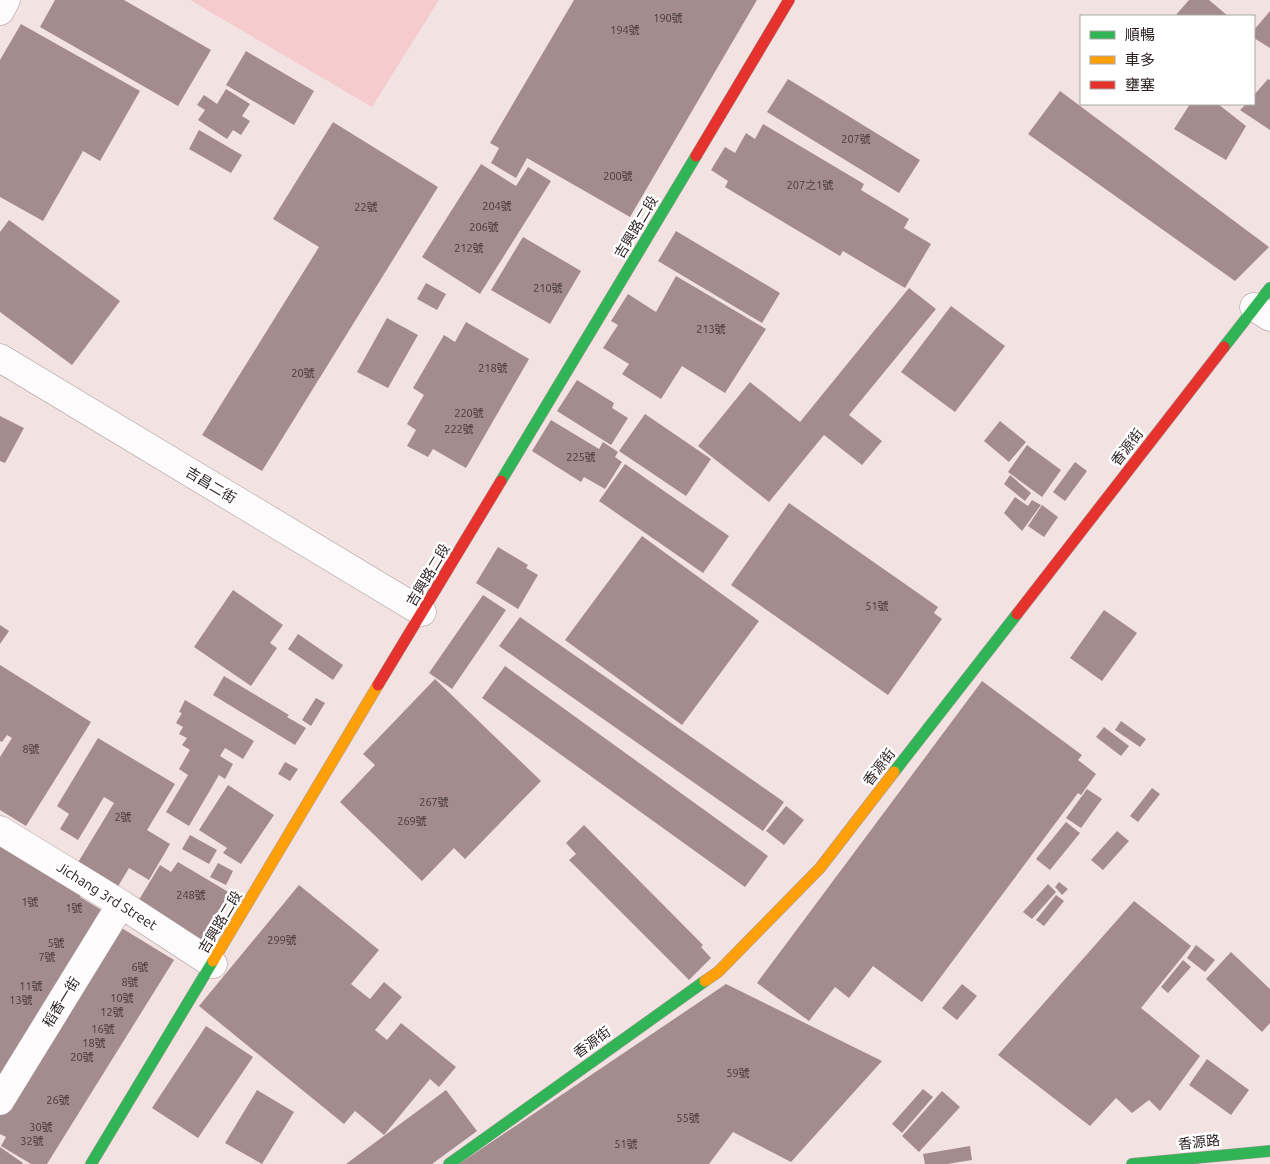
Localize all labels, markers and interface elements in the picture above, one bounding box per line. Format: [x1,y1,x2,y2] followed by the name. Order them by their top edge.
[653,12,683,24] house number: 190號
[1080,15,1255,105] legend
[610,24,640,36] house number: 194號
[1125,26,1155,43] text: 順暢
[1125,51,1155,68] text: 車多
[1125,76,1155,93] text: 壅塞
[841,133,871,145] house number: 207號
[603,170,633,182] house number: 200號
[787,179,833,191] house number: 207之1號
[611,193,661,261] street label: 吉興路二段
[482,200,512,212] house number: 204號
[354,201,378,213] house number: 22號
[469,221,499,233] house number: 206號
[454,242,484,254] house number: 212號
[533,282,563,294] house number: 210號
[696,323,726,335] house number: 213號
[478,362,508,374] house number: 218號
[291,367,315,379] house number: 20號
[454,407,484,419] house number: 220號
[444,423,474,435] house number: 222號
[1108,426,1146,468] street label: 香源街
[566,451,596,463] house number: 225號
[183,464,239,506] street label: 吉昌二街
[403,541,453,609] street label: 吉興路二段
[865,600,889,612] house number: 51號
[22,743,40,755] house number: 8號
[860,746,898,788] street label: 香源街
[419,796,449,808] house number: 267號
[114,811,132,823] house number: 2號
[397,815,427,827] house number: 269號
[54,859,160,933] street label: Jichang 3rd Street
[195,888,245,956] street label: 吉興路二段
[176,889,206,901] house number: 248號
[21,896,39,908] house number: 1號
[65,902,83,914] house number: 1號
[267,934,297,946] house number: 299號
[47,937,65,949] house number: 5號
[38,951,56,963] house number: 7號
[131,961,149,973] house number: 6號
[39,974,83,1030] street label: 稻香一街
[121,976,139,988] house number: 8號
[19,980,43,992] house number: 11號
[110,992,134,1004] house number: 10號
[9,994,33,1006] house number: 13號
[100,1006,124,1018] house number: 12號
[91,1023,115,1035] house number: 16號
[570,1023,614,1061] street label: 香源街
[82,1037,106,1049] house number: 18號
[70,1051,94,1063] house number: 20號
[726,1067,750,1079] house number: 59號
[46,1094,70,1106] house number: 26號
[676,1112,700,1124] house number: 55號
[29,1121,53,1133] house number: 30號
[1177,1132,1221,1152] street label: 香源路
[20,1135,44,1147] house number: 32號
[614,1138,638,1150] house number: 51號

